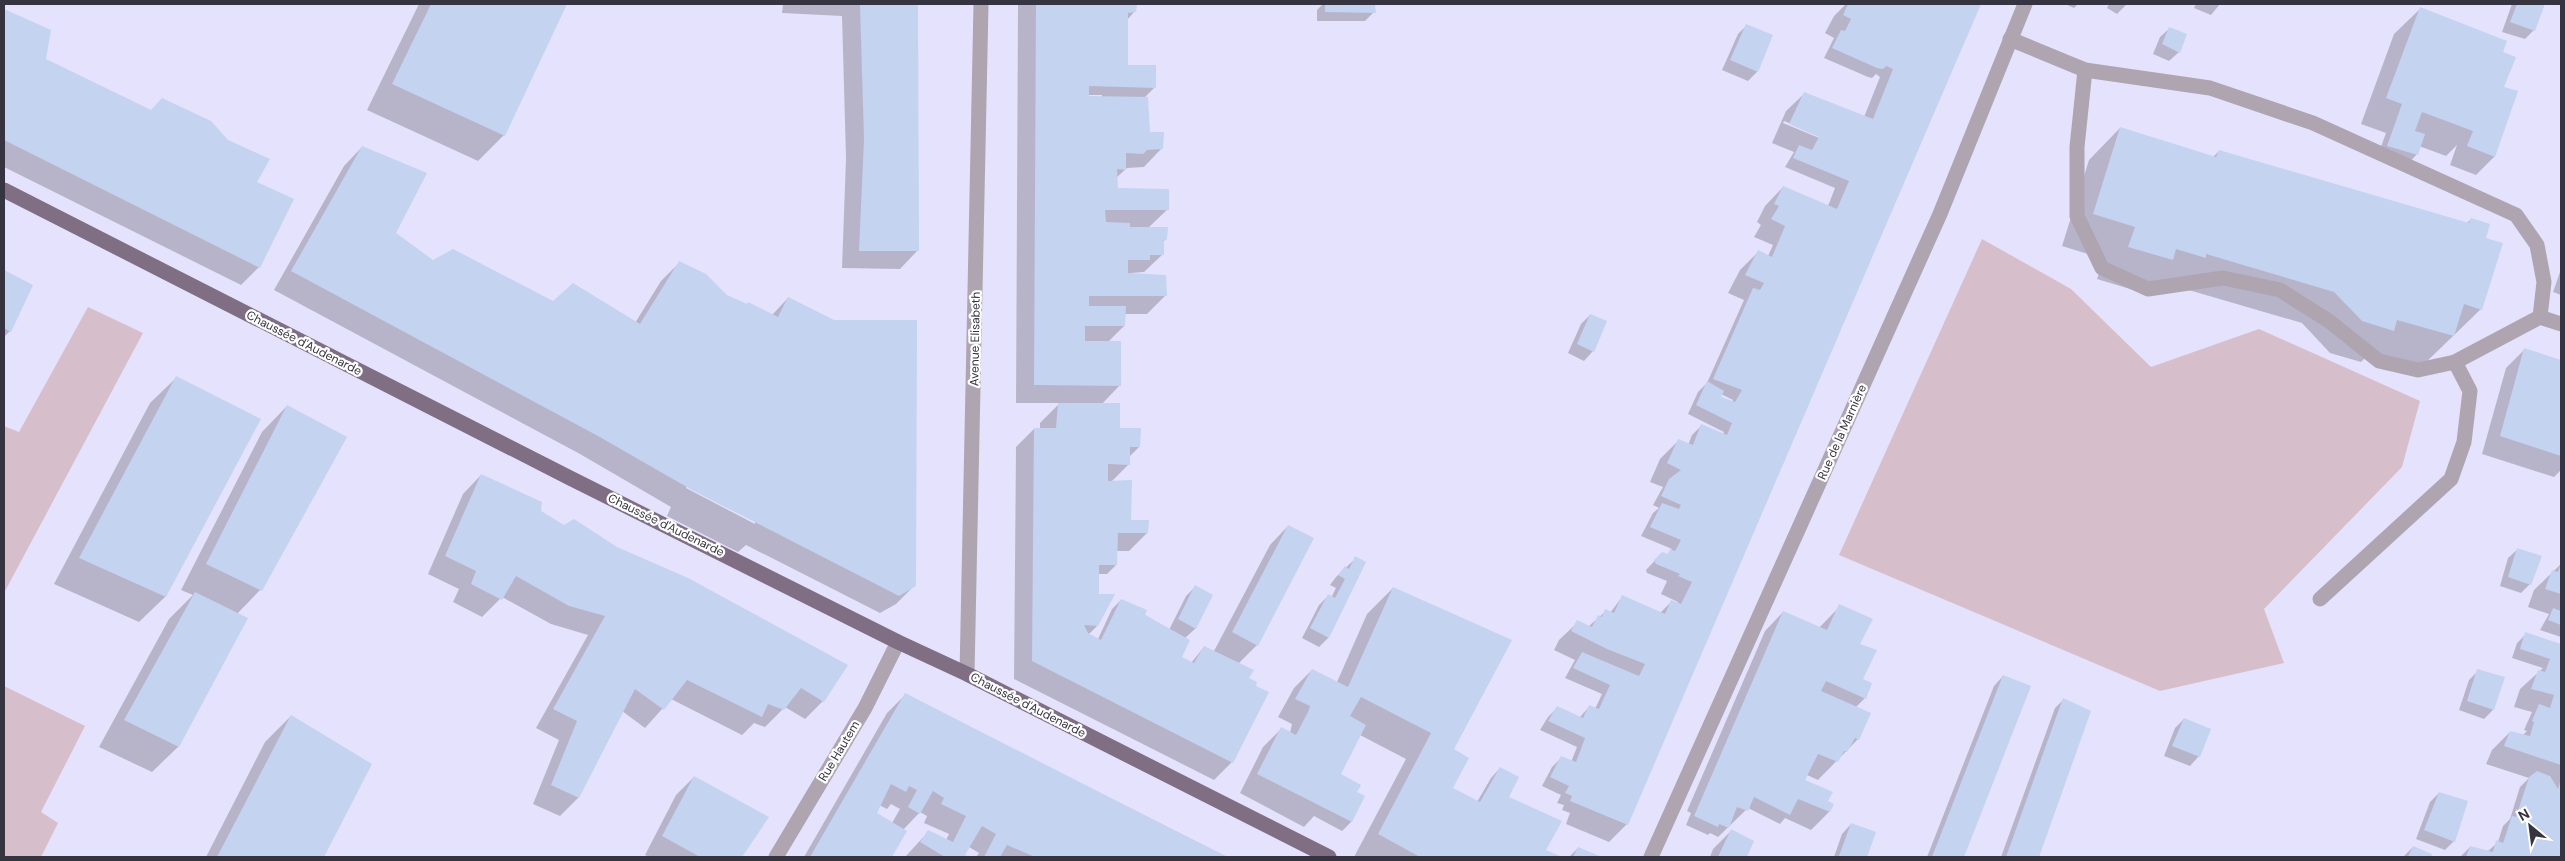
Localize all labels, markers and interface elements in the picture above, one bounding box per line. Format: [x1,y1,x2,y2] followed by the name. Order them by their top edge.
[966,291,984,386] street label: Avenue Elisabeth
[244,307,365,379] street label: Chaussée d'Audenarde
[1814,382,1870,482] street label: Rue de la Marnière
[605,490,727,560] street label: Chaussée d'Audenarde
[968,669,1089,741] street label: Chaussée d'Audenarde
[815,718,863,784] street label: Rue Hautem
[2505,801,2555,851] north arrow
[2515,804,2533,825] text: N

